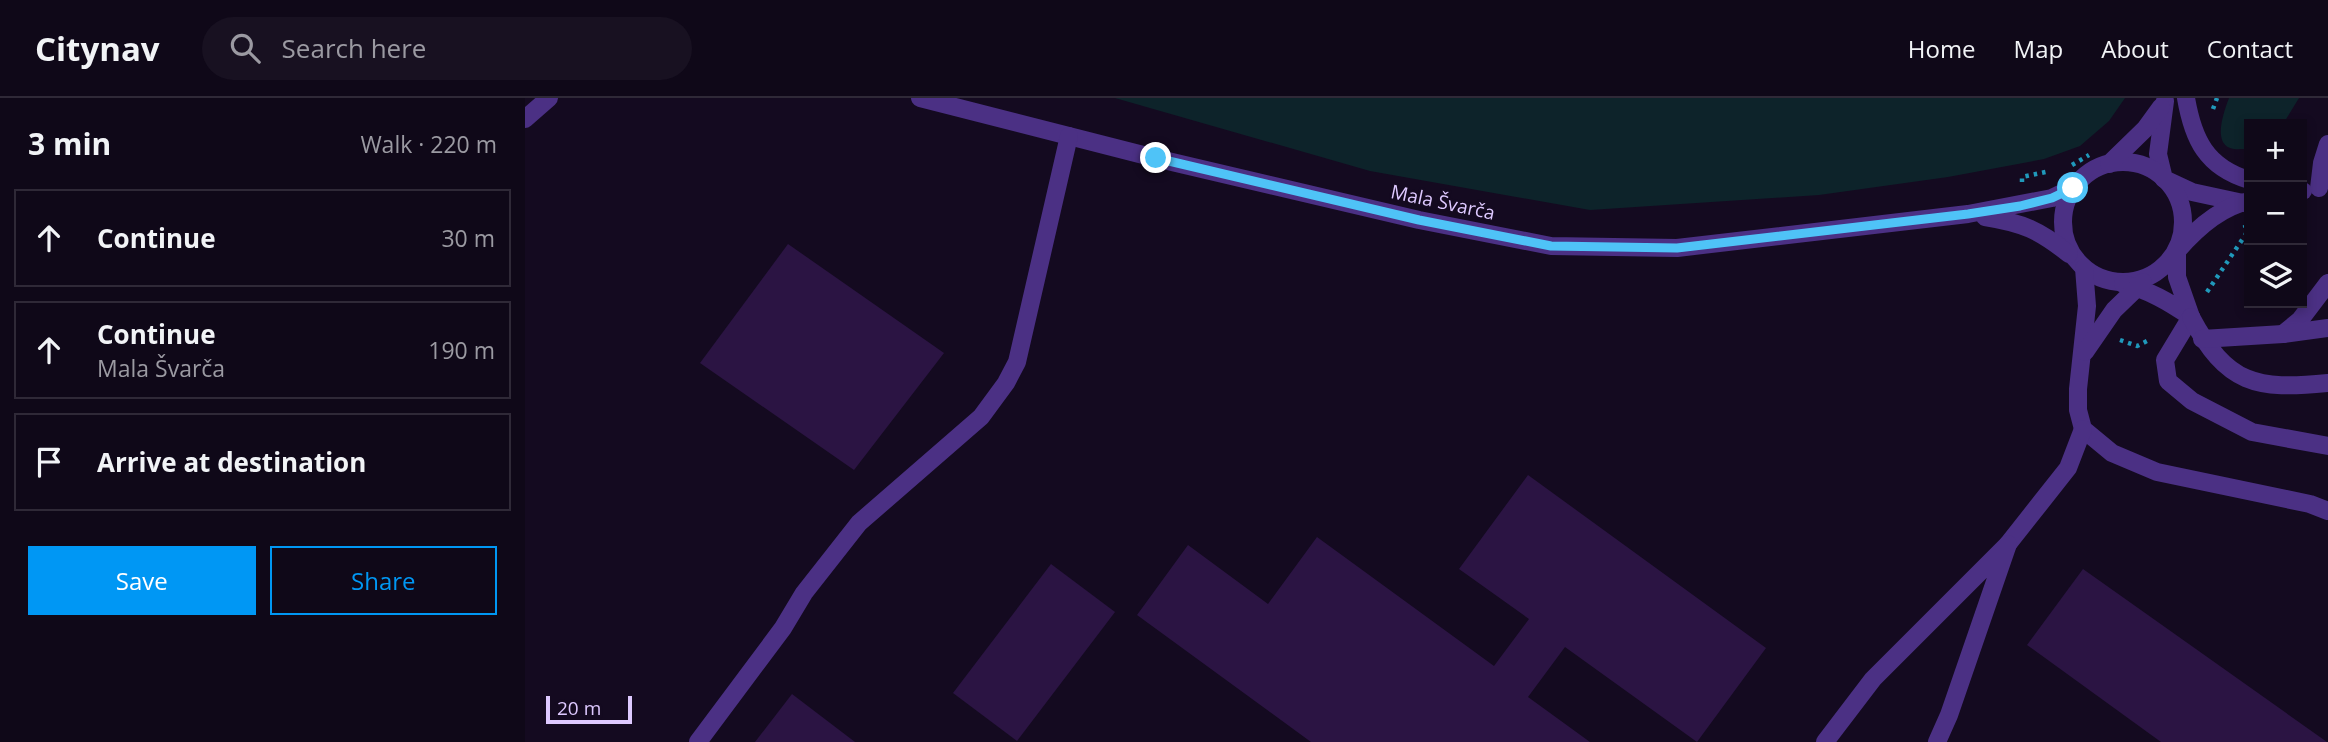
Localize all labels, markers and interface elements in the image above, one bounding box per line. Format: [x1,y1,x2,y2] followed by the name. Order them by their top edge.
[202,17,692,80] search box
[35,26,160,71] text: Citynav
[226,29,264,67] icon: search
[282,30,426,66] text: Search here
[1908,32,1976,65] text: Home
[2014,32,2063,65] text: Map
[2101,32,2169,65] text: About
[2207,32,2293,65] text: Contact
[2244,119,2307,308] map controls
[2244,119,2307,182] button: +
[28,123,111,164] text: 3 min
[360,128,497,160] text: Walk · 220 m
[1140,142,1171,173] route end
[2057,172,2088,203] route start
[1389,178,1497,226] street label: Mala Švarča
[2244,182,2307,245] button: −
[30,219,68,257] icon: ahead
[97,220,216,256] text: Continue
[441,222,495,254] text: 30 m
[2244,245,2307,308] button: layers
[97,316,216,352] text: Continue
[30,331,68,369] icon: ahead
[428,334,495,366] text: 190 m
[97,352,225,384] text: Mala Švarča
[30,443,68,481] icon: arrive
[97,444,366,480] text: Arrive at destination
[28,546,256,615] button: Save
[270,546,497,615] button: Share
[546,693,632,725] scale bar
[557,695,601,721] text: 20 m

